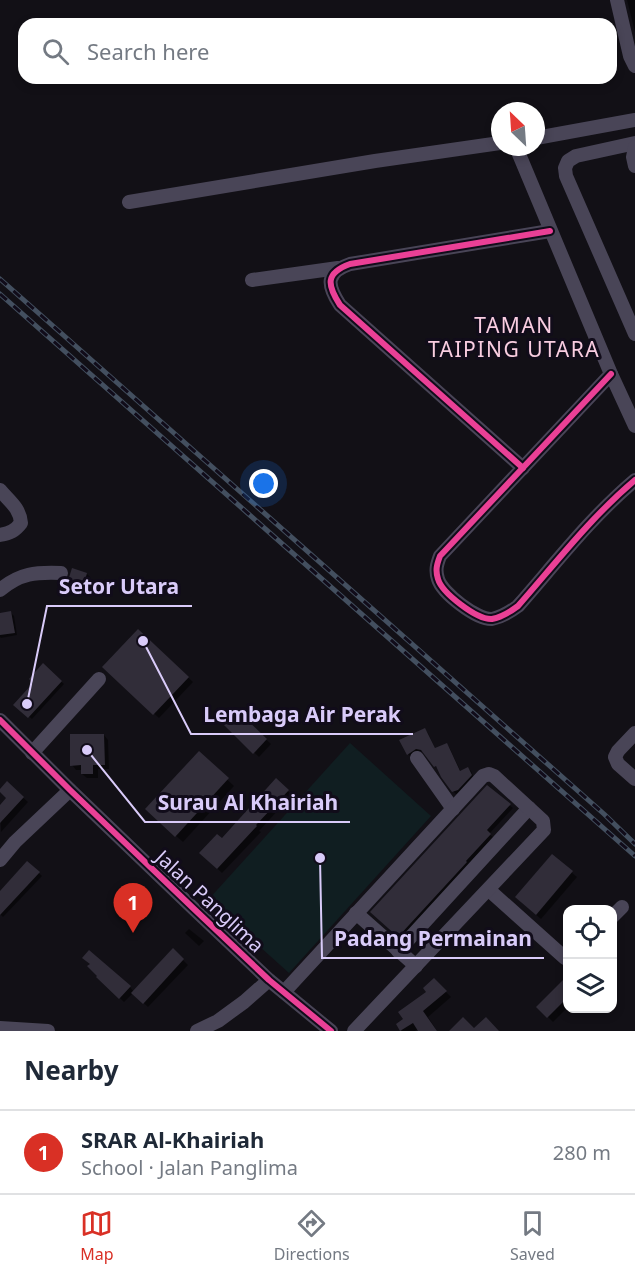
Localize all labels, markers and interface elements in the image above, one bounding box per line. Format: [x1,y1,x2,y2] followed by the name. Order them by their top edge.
[18,18,617,84] search box
[39,35,72,68] icon: search
[87,36,209,66] text: Search here
[491,102,545,156] north arrow
[428,311,600,363] district label: TAMAN TAIPING UTARA
[249,469,278,498] your location
[47,567,192,606] callout: Setor Utara
[59,572,179,600] text: Setor Utara
[191,695,413,734] callout: Lembaga Air Perak
[203,700,402,728] text: Lembaga Air Perak
[145,783,350,822] callout: Surau Al Khairiah
[158,788,338,816] text: Surau Al Khairiah
[149,842,270,958] street label: Jalan Panglima
[114,884,152,933] pin: 1
[563,905,617,1013] map controls
[563,905,617,959] button: locate
[322,919,544,958] callout: Padang Permainan
[334,924,532,952] text: Padang Permainan
[563,959,617,1013] button: layers
[24,1052,119,1088] text: Nearby
[81,1124,264,1154] text: SRAR Al-Khairiah
[38,1139,49,1166] text: 1
[553,1139,611,1166] text: 280 m
[81,1154,298,1181] text: School · Jalan Panglima
[80,1207,113,1265] tab: Map
[274,1207,350,1265] tab: Directions
[510,1207,555,1265] tab: Saved

